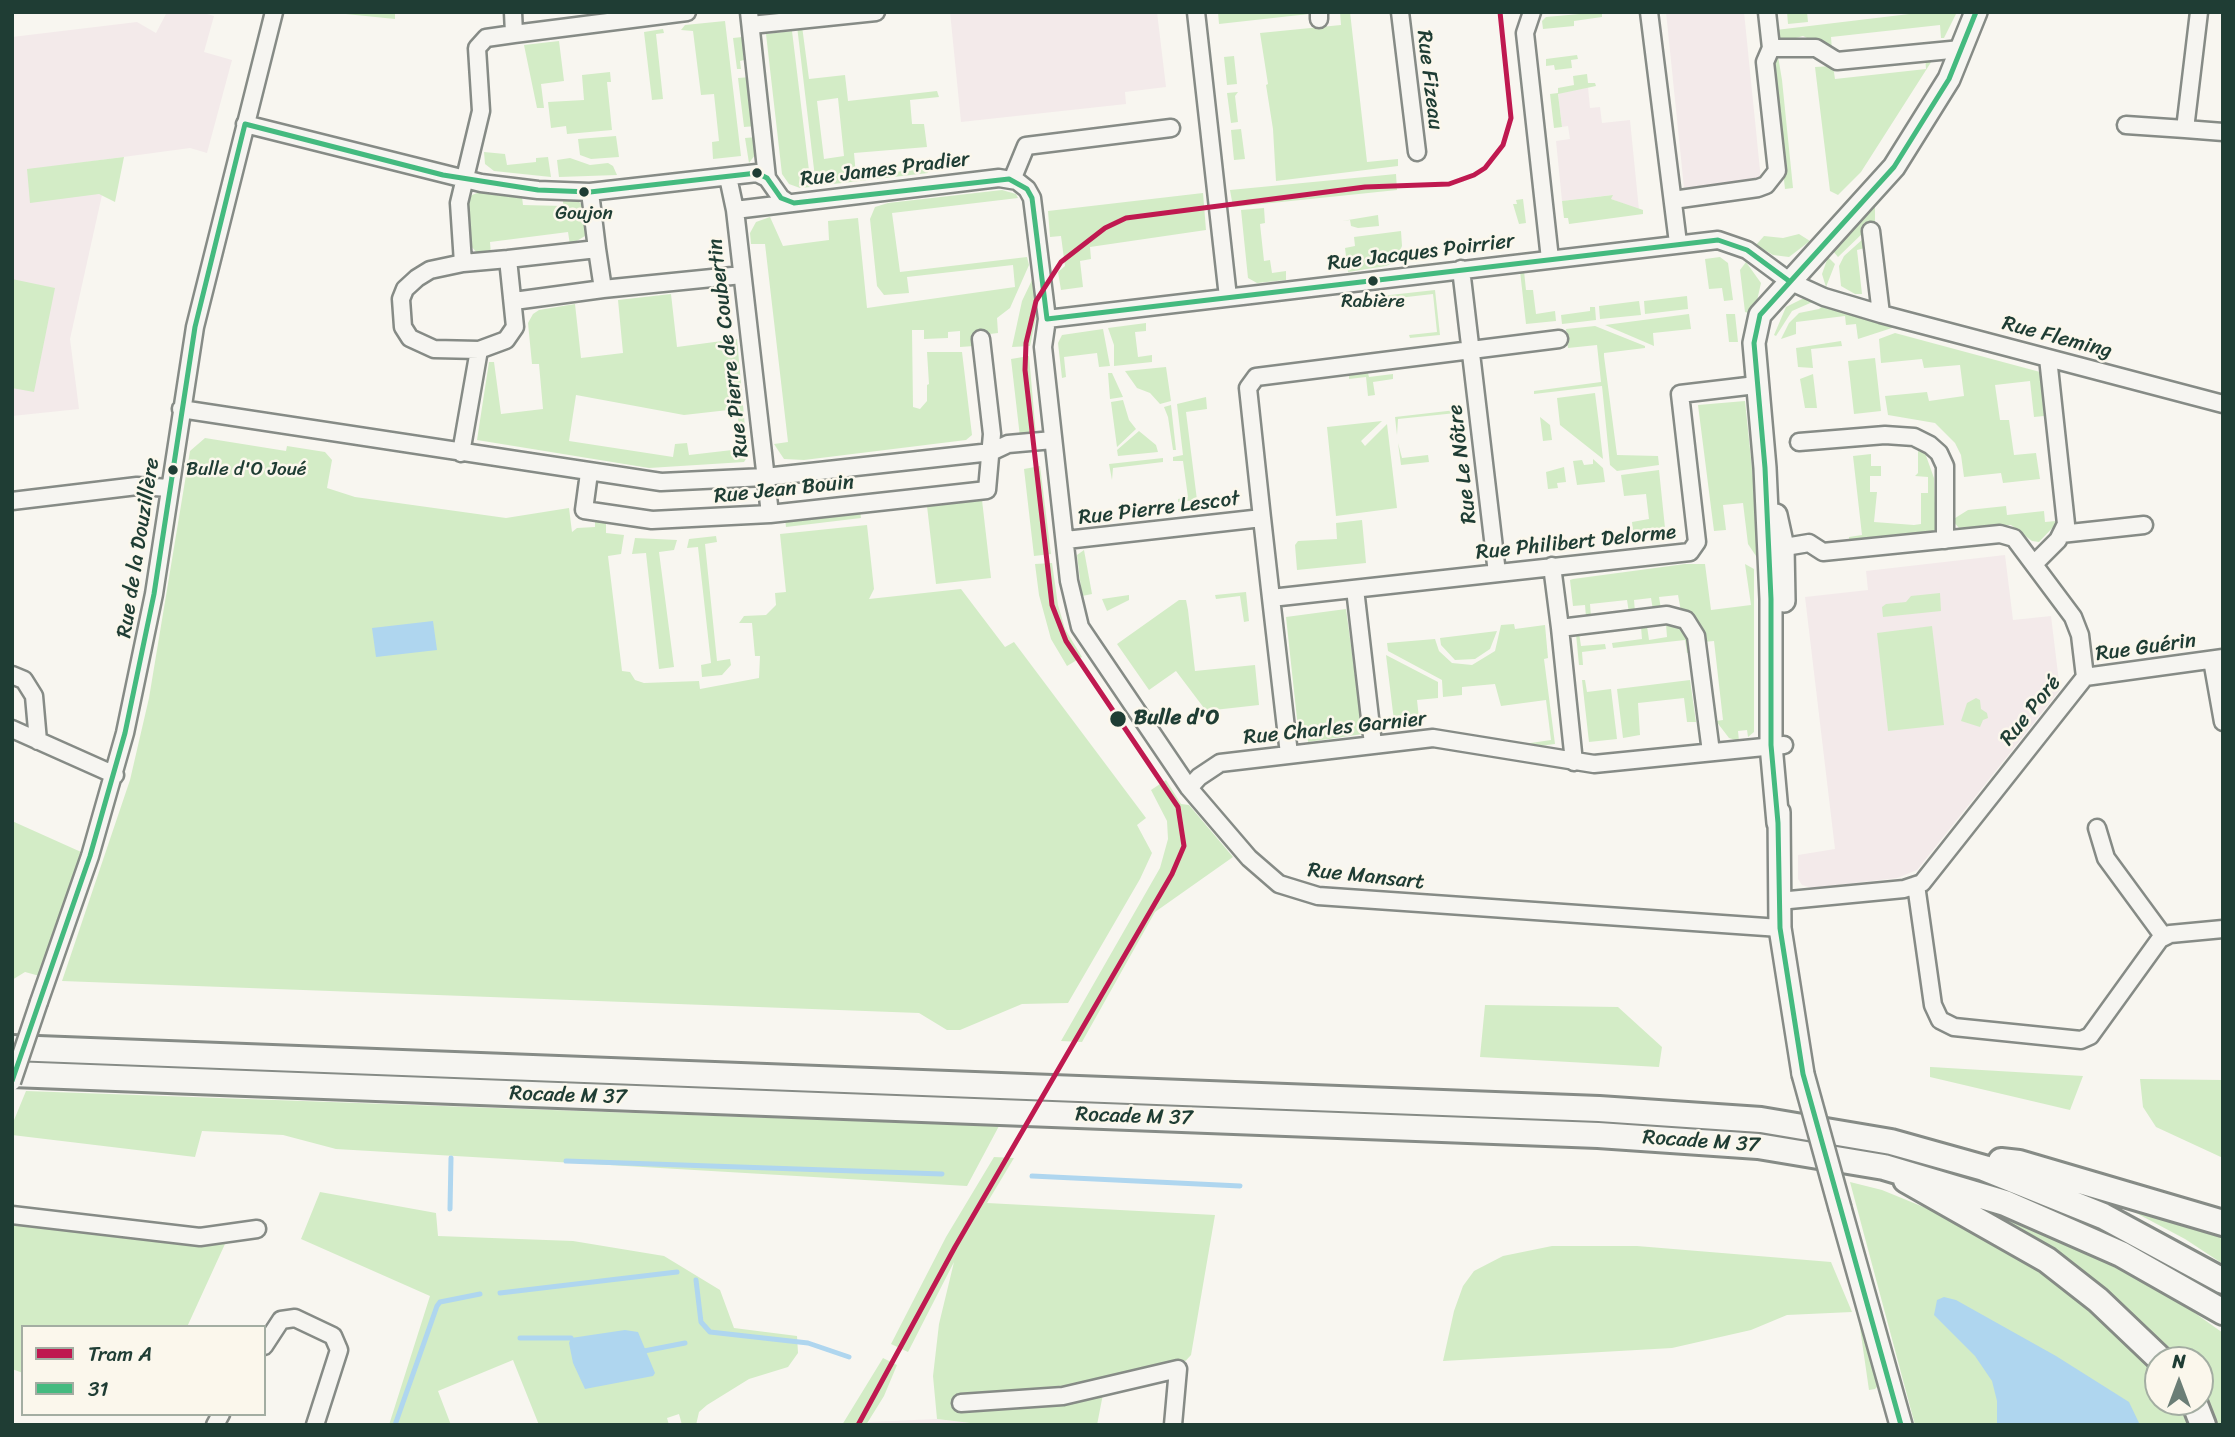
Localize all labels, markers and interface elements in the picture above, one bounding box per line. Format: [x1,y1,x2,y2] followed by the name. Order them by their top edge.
[1410,29,1448,131] street label: Rue Fizeau
[799,147,971,193] street label: Rue James Pradier
[750,166,764,180] unlabelled marker
[577,185,591,199] marker: Goujon
[555,203,613,225] place label: Goujon
[1326,229,1516,277] street label: Rue Jacques Poirrier
[703,237,755,459] street label: Rue Pierre de Coubertin
[1366,274,1380,288] marker: Rabière
[1341,291,1405,313] place label: Rabière
[1999,311,2115,365] street label: Rue Fleming
[1443,403,1483,525] street label: Rue Le Nôtre
[112,456,166,640] street label: Rue de la Douzillère
[186,459,307,481] place label: Bulle d'O Joué
[166,463,180,477] marker: Bulle d'O Joué
[713,470,855,510] street label: Rue Jean Bouin
[1077,487,1241,531] street label: Rue Pierre Lescot
[1475,520,1677,566] street label: Rue Philibert Delorme
[2094,628,2198,668] street label: Rue Guérin
[1995,671,2067,751] street label: Rue Poré
[1134,706,1219,732] place label: Bulle d'O
[1242,707,1428,751] street label: Rue Charles Garnier
[1108,709,1128,729] marker: Bulle d'O
[1306,858,1426,896] street label: Rue Mansart
[509,1081,627,1111] street label: Rocade M 37
[1075,1102,1193,1132] street label: Rocade M 37
[1642,1125,1760,1159] street label: Rocade M 37
[21,1325,266,1416] legend
[88,1335,152,1373] text: Tram A
[2172,1345,2186,1378] text: N
[2144,1346,2214,1416] north arrow
[88,1370,109,1408] text: 31

